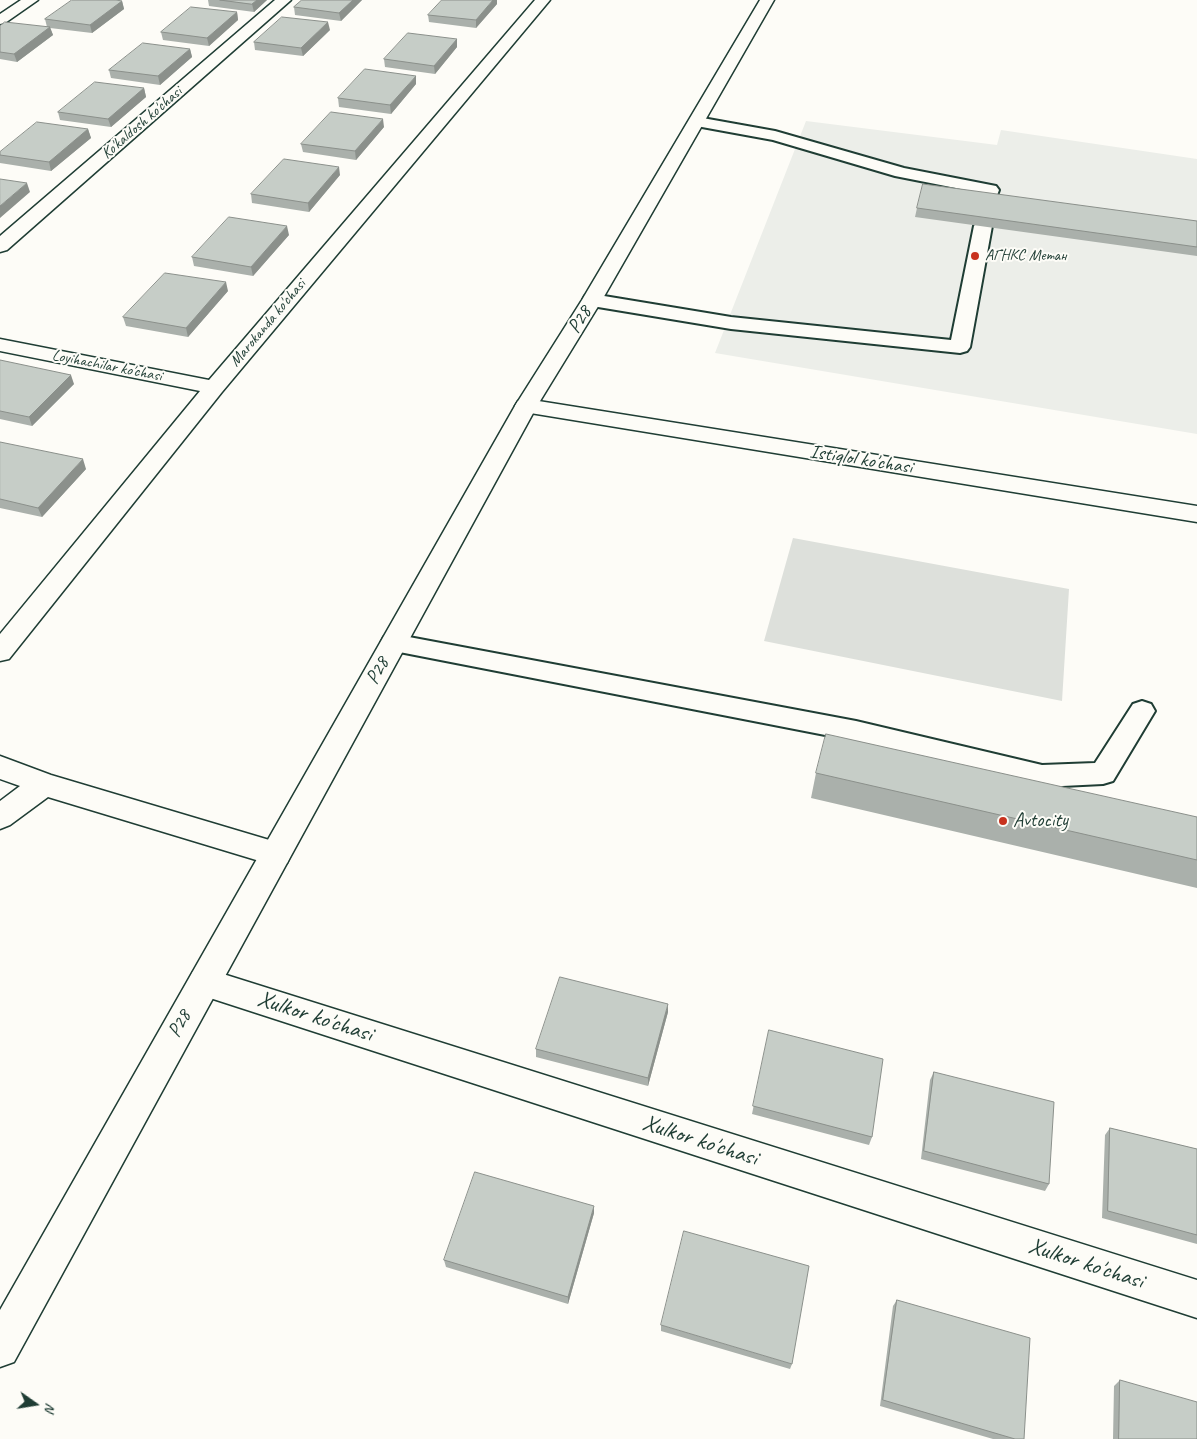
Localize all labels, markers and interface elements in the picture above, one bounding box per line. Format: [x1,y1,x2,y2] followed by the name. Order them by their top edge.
[98,83,186,163] street label: Ko'kaldosh ko'chasi
[985,246,1066,266] place label: АГНКС Метан
[969,250,981,262] marker: АГНКС Метан
[226,275,310,371] street label: Marokanda ko'chasi
[563,302,597,338] street label: Р28
[50,346,164,386] street label: Loyihachilar ko'chasi
[808,440,914,480] street label: Istiqlol ko'chasi
[361,653,395,689] street label: Р28
[1013,809,1068,833] place label: Avtocity
[997,815,1009,827] marker: Avtocity
[254,985,376,1049] street label: Xulkor ko'chasi
[163,1006,197,1042] street label: Р28
[639,1109,761,1173] street label: Xulkor ko'chasi
[1025,1232,1147,1296] street label: Xulkor ko'chasi
[10,1379,60,1429] north arrow
[41,1401,59,1414] text: N

